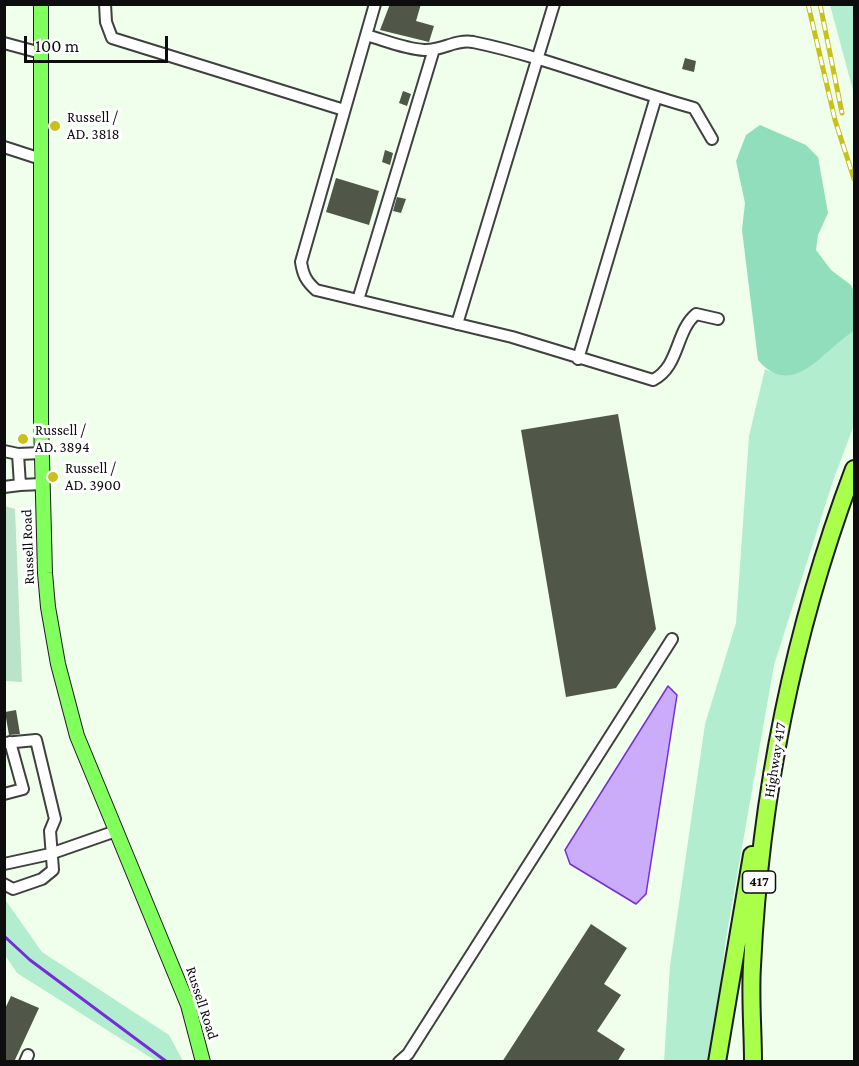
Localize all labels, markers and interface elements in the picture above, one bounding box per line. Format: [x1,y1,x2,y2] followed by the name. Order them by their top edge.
[27,24,171,62] scale bar
[35,36,79,56] text: 100 m
[67,108,120,143] place label: Russell / AD. 3818
[48,119,62,133] marker: Russell / AD. 3818
[35,421,90,456] place label: Russell / AD. 3894
[16,432,30,446] marker: Russell / AD. 3894
[65,459,121,494] place label: Russell / AD. 3900
[46,470,60,484] marker: Russell / AD. 3900
[18,509,38,585] street label: Russell Road
[760,721,790,799] street label: Highway 417
[742,871,776,893] road number: 417
[182,964,222,1042] street label: Russell Road

